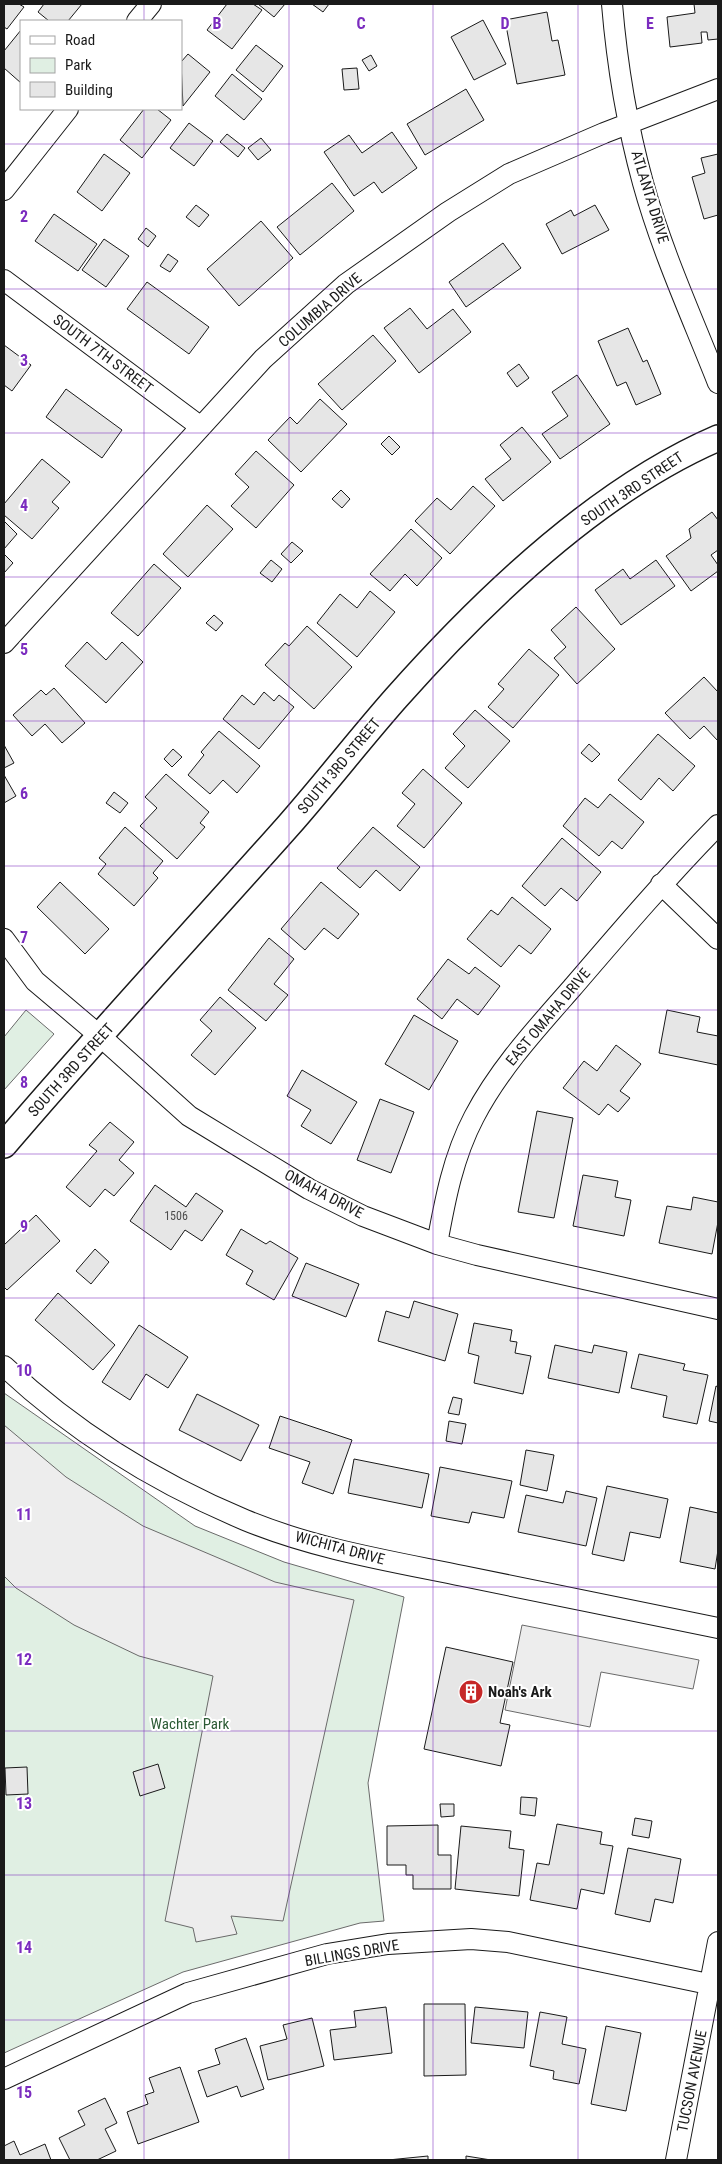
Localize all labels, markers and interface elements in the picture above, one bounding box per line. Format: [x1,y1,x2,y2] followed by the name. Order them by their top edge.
[213,14,222,33] text: B
[356,14,366,33] text: C
[500,14,510,33] text: D
[646,14,654,33] text: E
[20,20,182,110] legend
[65,31,95,49] text: Road
[65,56,92,74] text: Park
[65,81,113,99] text: Building
[627,148,673,246] street label: ATLANTA DRIVE
[20,207,28,226] text: 2
[275,269,365,351] street label: COLUMBIA DRIVE
[50,311,157,397] street label: SOUTH 7TH STREET
[20,351,28,370] text: 3
[577,448,687,530] street label: SOUTH 3RD STREET
[20,496,28,515] text: 4
[20,640,28,659] text: 5
[294,714,384,818] street label: SOUTH 3RD STREET
[20,784,28,803] text: 6
[20,928,28,947] text: 7
[502,965,594,1069] street label: EAST OMAHA DRIVE
[24,1019,118,1120] street label: SOUTH 3RD STREET
[20,1073,28,1092] text: 8
[281,1166,367,1222] street label: OMAHA DRIVE
[164,1209,188,1223] house number: 1506
[20,1217,28,1236] text: 9
[16,1361,32,1380] text: 10
[16,1505,32,1524] text: 11
[293,1527,387,1569] street label: WICHITA DRIVE
[16,1650,32,1669] text: 12
[458,1679,484,1705] building icon: Noah's Ark
[488,1683,552,1701] place label: Noah's Ark
[151,1715,230,1733] park label: Wachter Park
[16,1794,32,1813] text: 13
[303,1936,401,1970] street label: BILLINGS DRIVE
[16,1938,32,1957] text: 14
[673,2029,711,2133] street label: TUCSON AVENUE
[16,2083,32,2102] text: 15

